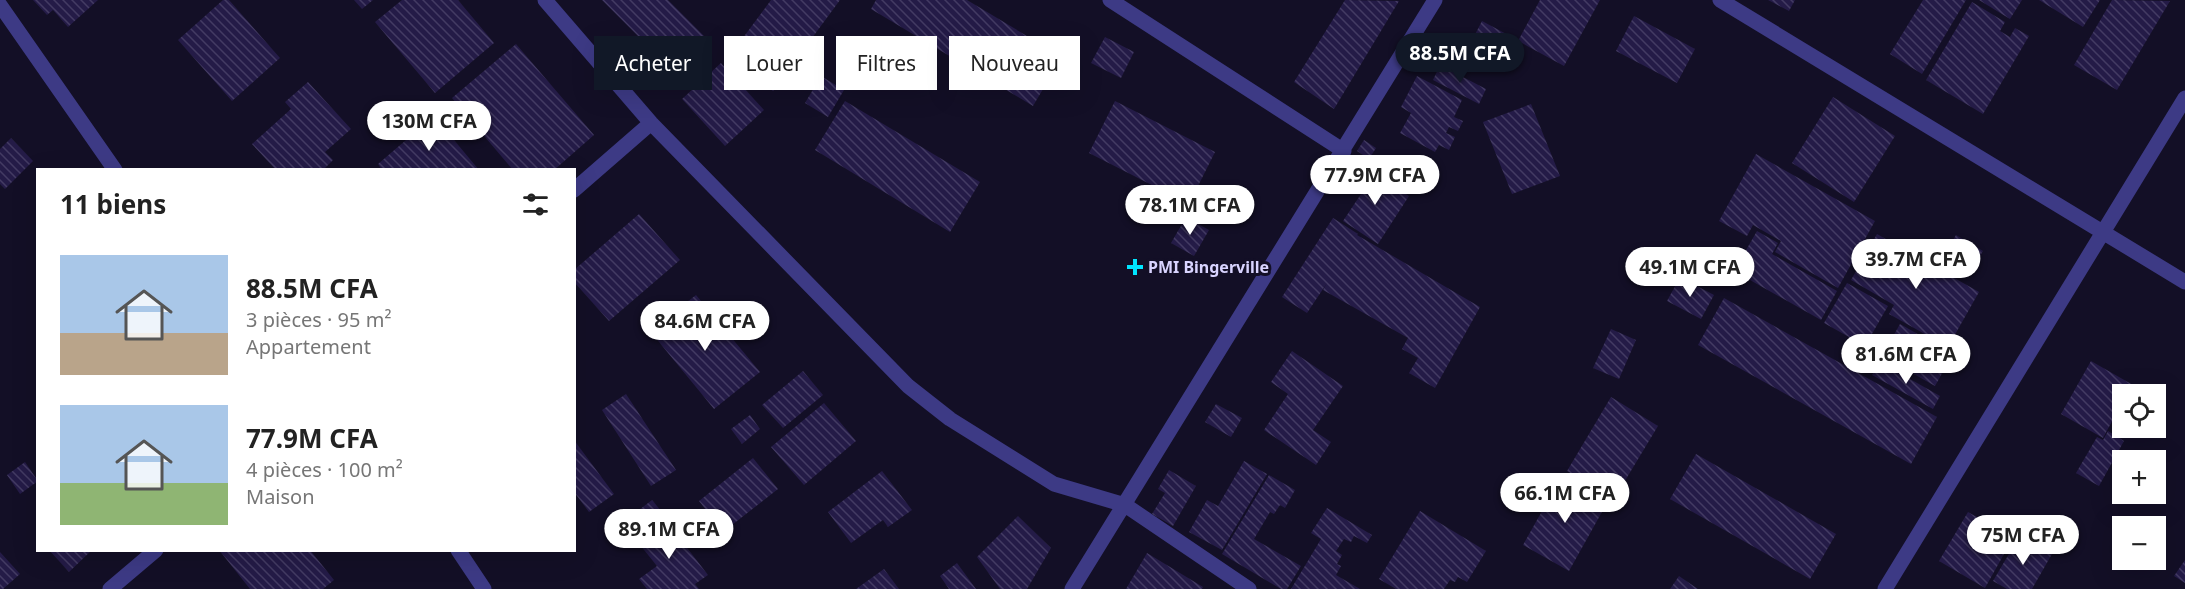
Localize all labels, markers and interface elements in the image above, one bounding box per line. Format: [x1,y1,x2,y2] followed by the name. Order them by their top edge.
[1391,33,1529,84] pin: 88.5M CFA
[594,36,712,90] chip: Acheter
[724,36,824,90] chip: Louer
[836,36,937,90] chip: Filtres
[949,36,1080,90] chip: Nouveau
[1409,39,1511,66] text: 88.5M CFA
[367,101,491,152] pin: 130M CFA
[381,107,477,134] text: 130M CFA
[1306,155,1444,206] pin: 77.9M CFA
[1324,161,1426,188] text: 77.9M CFA
[1121,185,1259,236] pin: 78.1M CFA
[60,186,166,222] text: 11 biens
[519,188,552,221] icon: filters
[1139,191,1241,218] text: 78.1M CFA
[1847,239,1985,290] pin: 39.7M CFA
[1865,245,1967,272] text: 39.7M CFA
[1621,247,1759,298] pin: 49.1M CFA
[1639,253,1741,280] text: 49.1M CFA
[1148,256,1269,278] place label: PMI Bingerville
[1126,258,1144,276] marker: PMI Bingerville
[246,270,378,306] text: 88.5M CFA
[108,279,180,351] icon: home
[636,301,774,352] pin: 84.6M CFA
[246,306,391,333] text: 3 pièces · 95 m²
[654,307,756,334] text: 84.6M CFA
[246,333,371,360] text: Appartement
[1837,334,1975,385] pin: 81.6M CFA
[1855,340,1957,367] text: 81.6M CFA
[2112,384,2166,570] map controls
[2112,384,2166,438] button: locate
[246,420,378,456] text: 77.9M CFA
[108,429,180,501] icon: home
[2112,450,2166,504] button: +
[246,456,403,483] text: 4 pièces · 100 m²
[1496,473,1634,524] pin: 66.1M CFA
[1514,479,1616,506] text: 66.1M CFA
[246,483,315,510] text: Maison
[600,509,738,560] pin: 89.1M CFA
[618,515,720,542] text: 89.1M CFA
[1968,515,2078,566] pin: 75M CFA
[2112,516,2166,570] button: −
[1981,521,2065,548] text: 75M CFA

